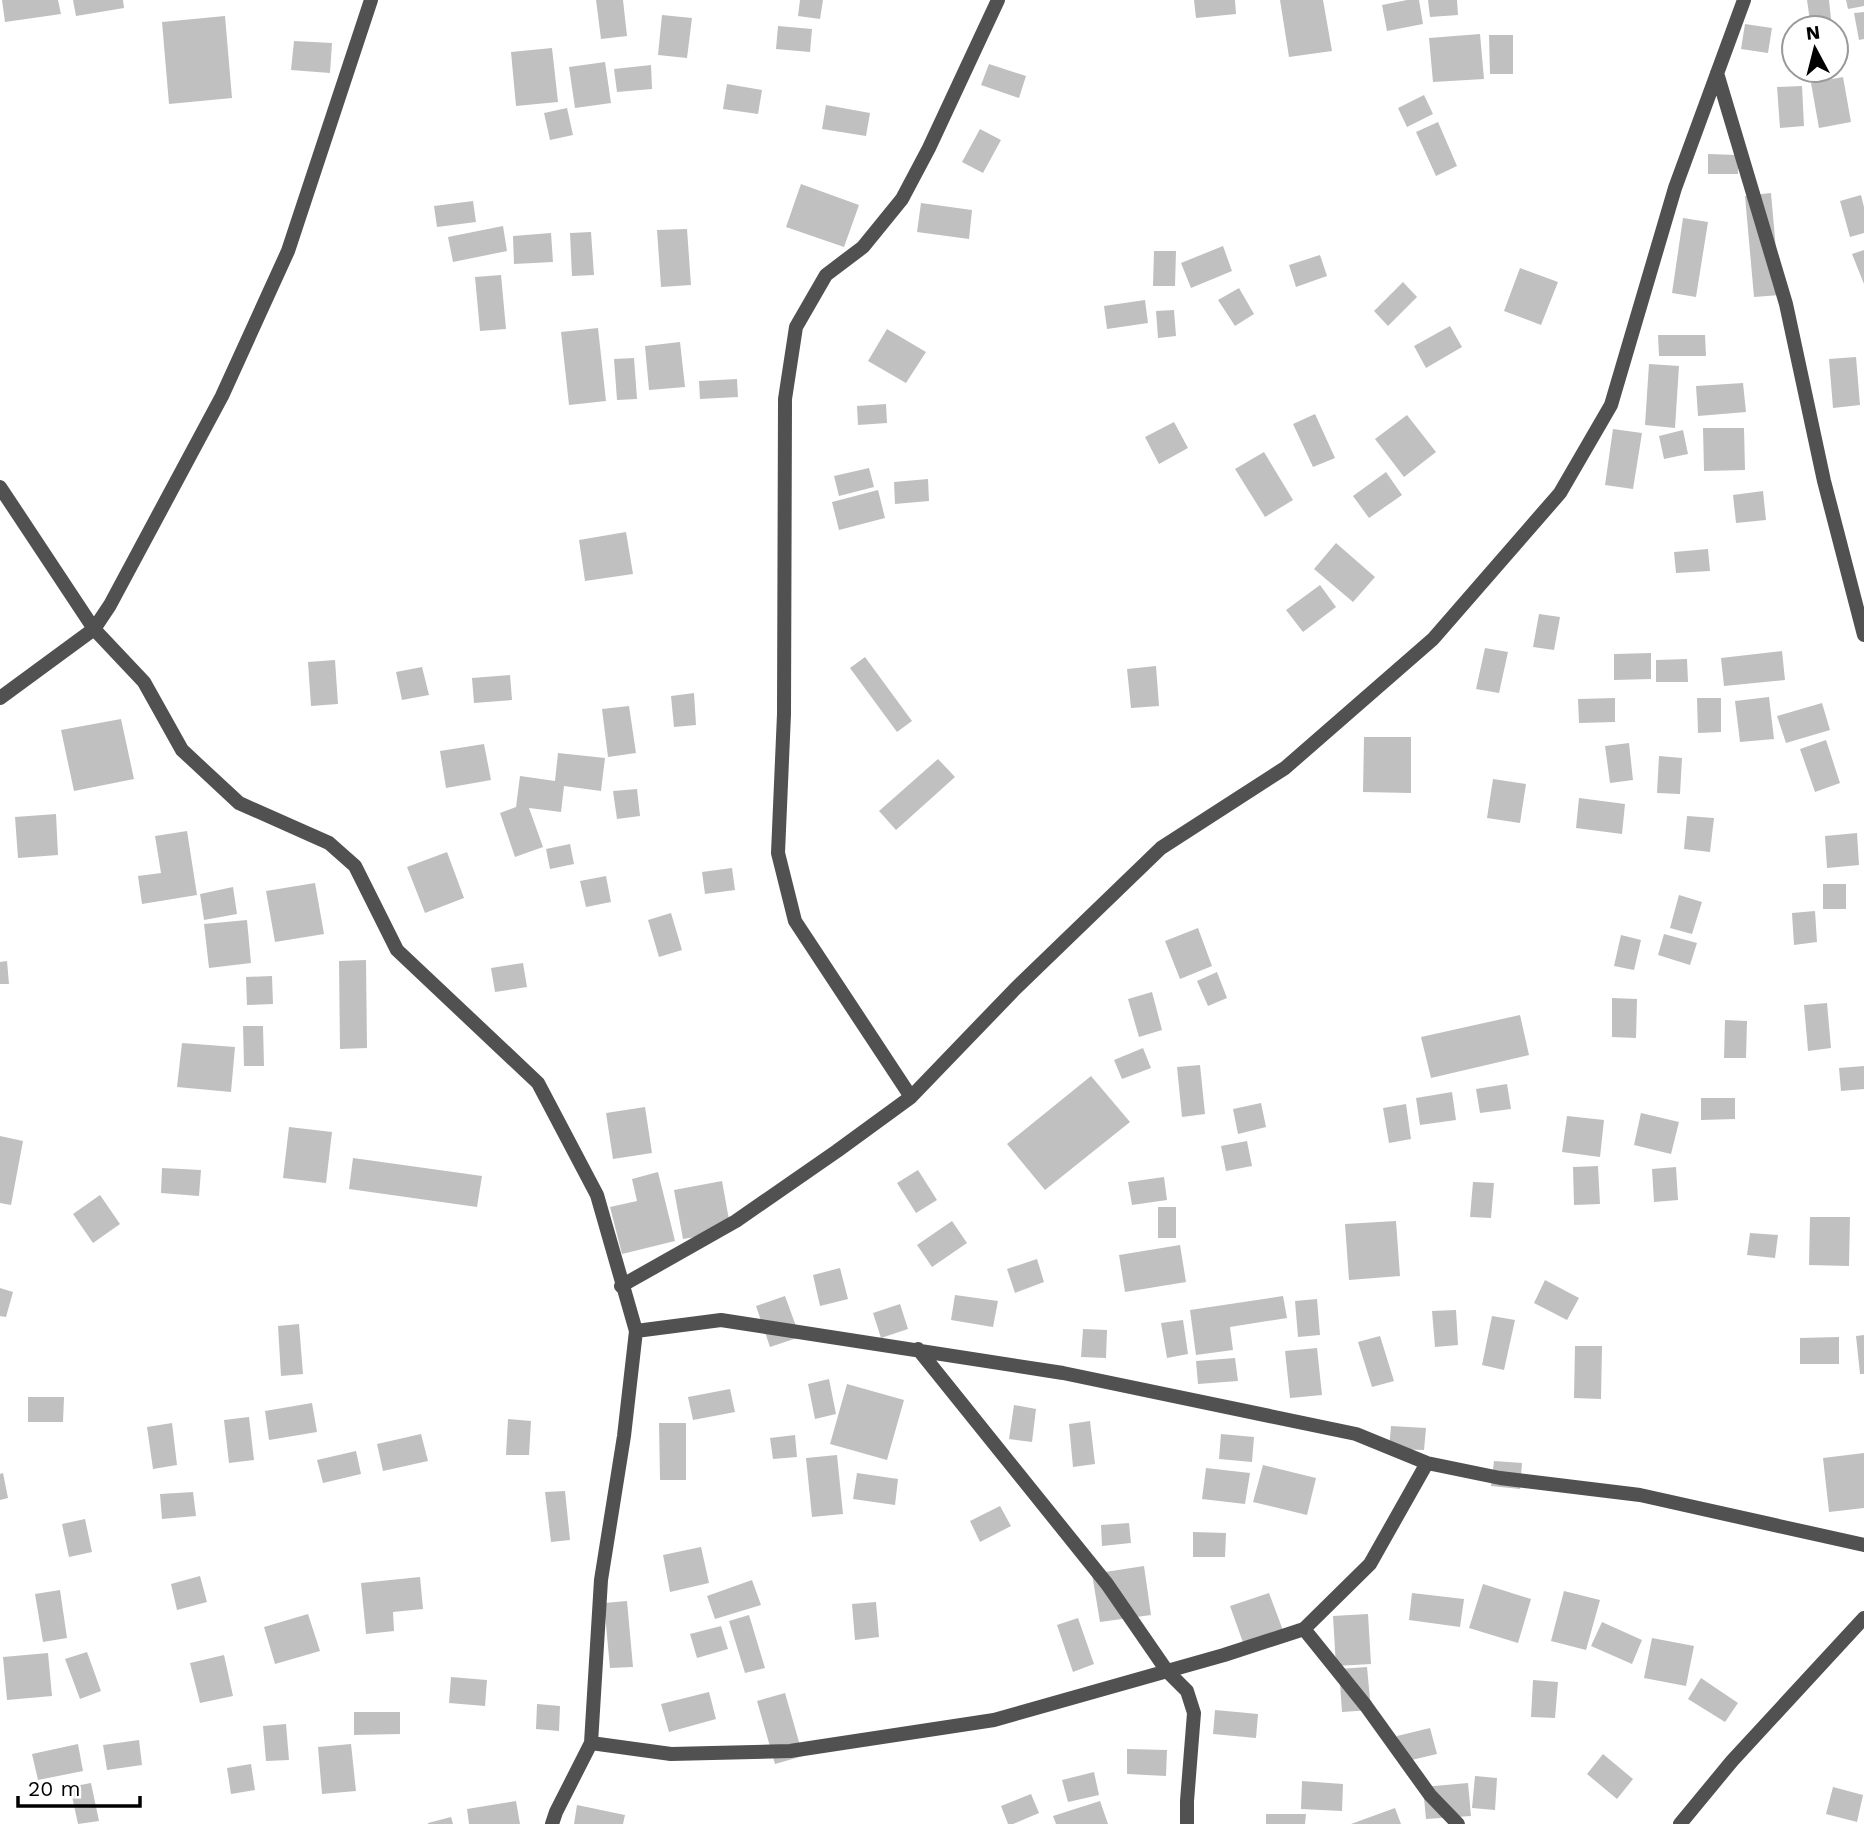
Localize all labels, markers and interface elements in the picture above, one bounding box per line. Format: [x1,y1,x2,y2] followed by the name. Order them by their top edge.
[1780,14,1850,84] north arrow
[1805,20,1821,45] text: N
[18,1764,140,1808] scale bar
[28,1776,80,1801] text: 20 m

